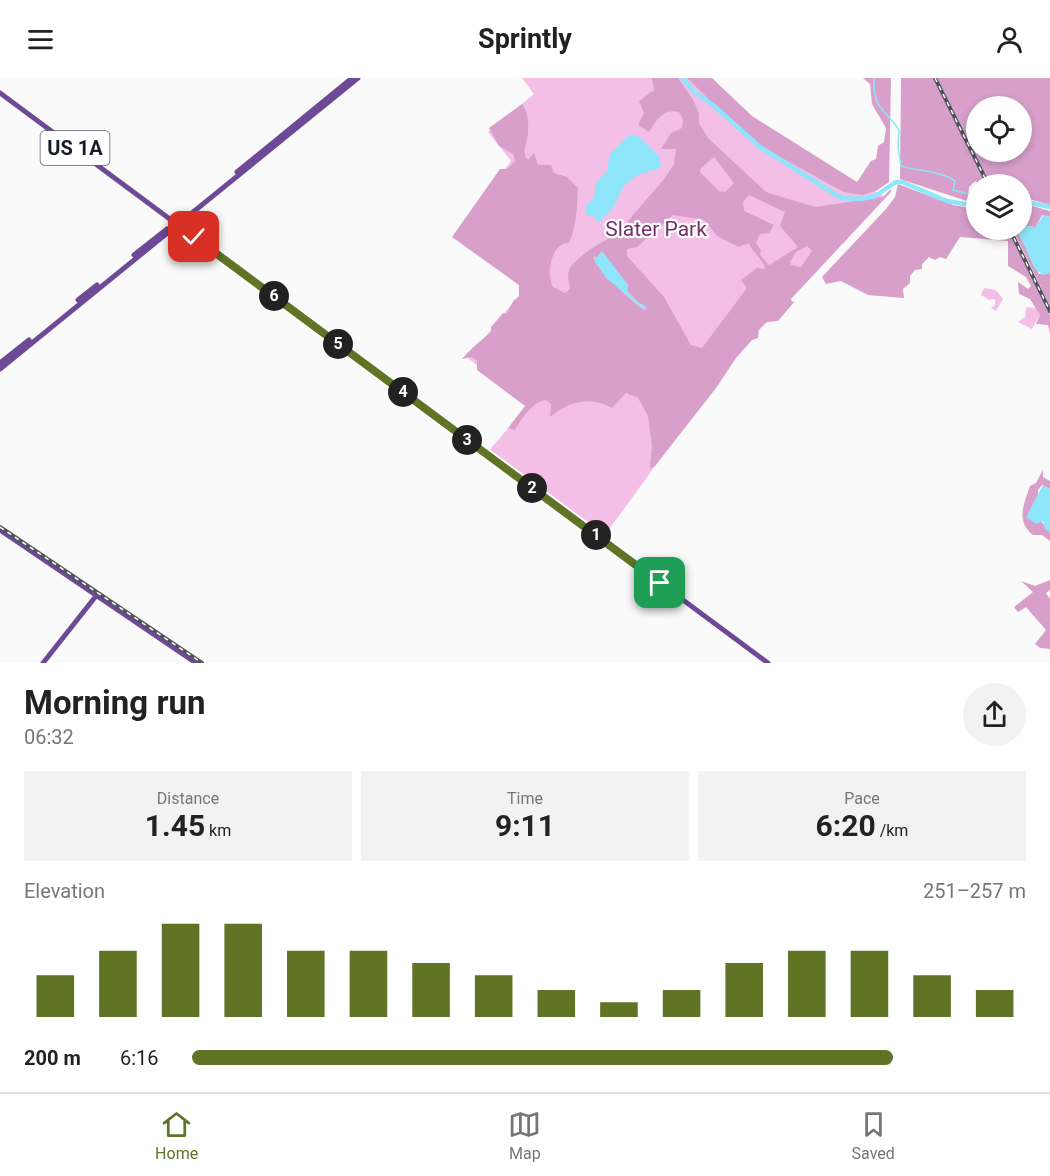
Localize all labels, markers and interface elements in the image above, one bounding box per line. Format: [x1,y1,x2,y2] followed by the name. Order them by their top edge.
[24,23,57,56] icon: menu
[478,23,572,55] text: Sprintly
[993,23,1026,56] icon: person
[966,96,1032,240] map controls
[966,96,1032,162] button: locate
[40,131,110,165] road number: US 1A
[966,174,1032,240] button: layers
[168,211,219,262] pin
[605,217,707,241] park label: Slater Park
[177,220,210,253] icon: check
[259,281,289,311] pin: 6
[269,286,279,305] text: 6
[323,329,353,359] pin: 5
[333,334,343,353] text: 5
[388,377,418,407] pin: 4
[398,382,408,401] text: 4
[452,425,482,455] pin: 3
[462,430,472,449] text: 3
[517,473,547,503] pin: 2
[527,478,537,497] text: 2
[581,520,611,550] pin: 1
[591,525,601,544] text: 1
[634,557,685,608] pin
[643,566,676,599] icon: arrive
[24,683,205,722] text: Morning run
[963,683,1026,746] button: share
[24,725,74,749] text: 06:32
[157,789,219,808] text: Distance
[507,789,543,808] text: Time
[844,789,880,808] text: Pace
[145,808,205,843] text: 1.45
[495,808,555,843] text: 9:11
[816,808,876,843] text: 6:20
[205,821,231,840] text: km
[876,821,908,840] text: /km
[24,879,105,903] text: Elevation
[923,879,1026,903] text: 251–257 m
[24,1046,81,1070] text: 200 m
[120,1046,159,1070] text: 6:16
[155,1108,198,1163] tab: Home
[508,1108,541,1163] tab: Map
[852,1108,895,1163] tab: Saved

